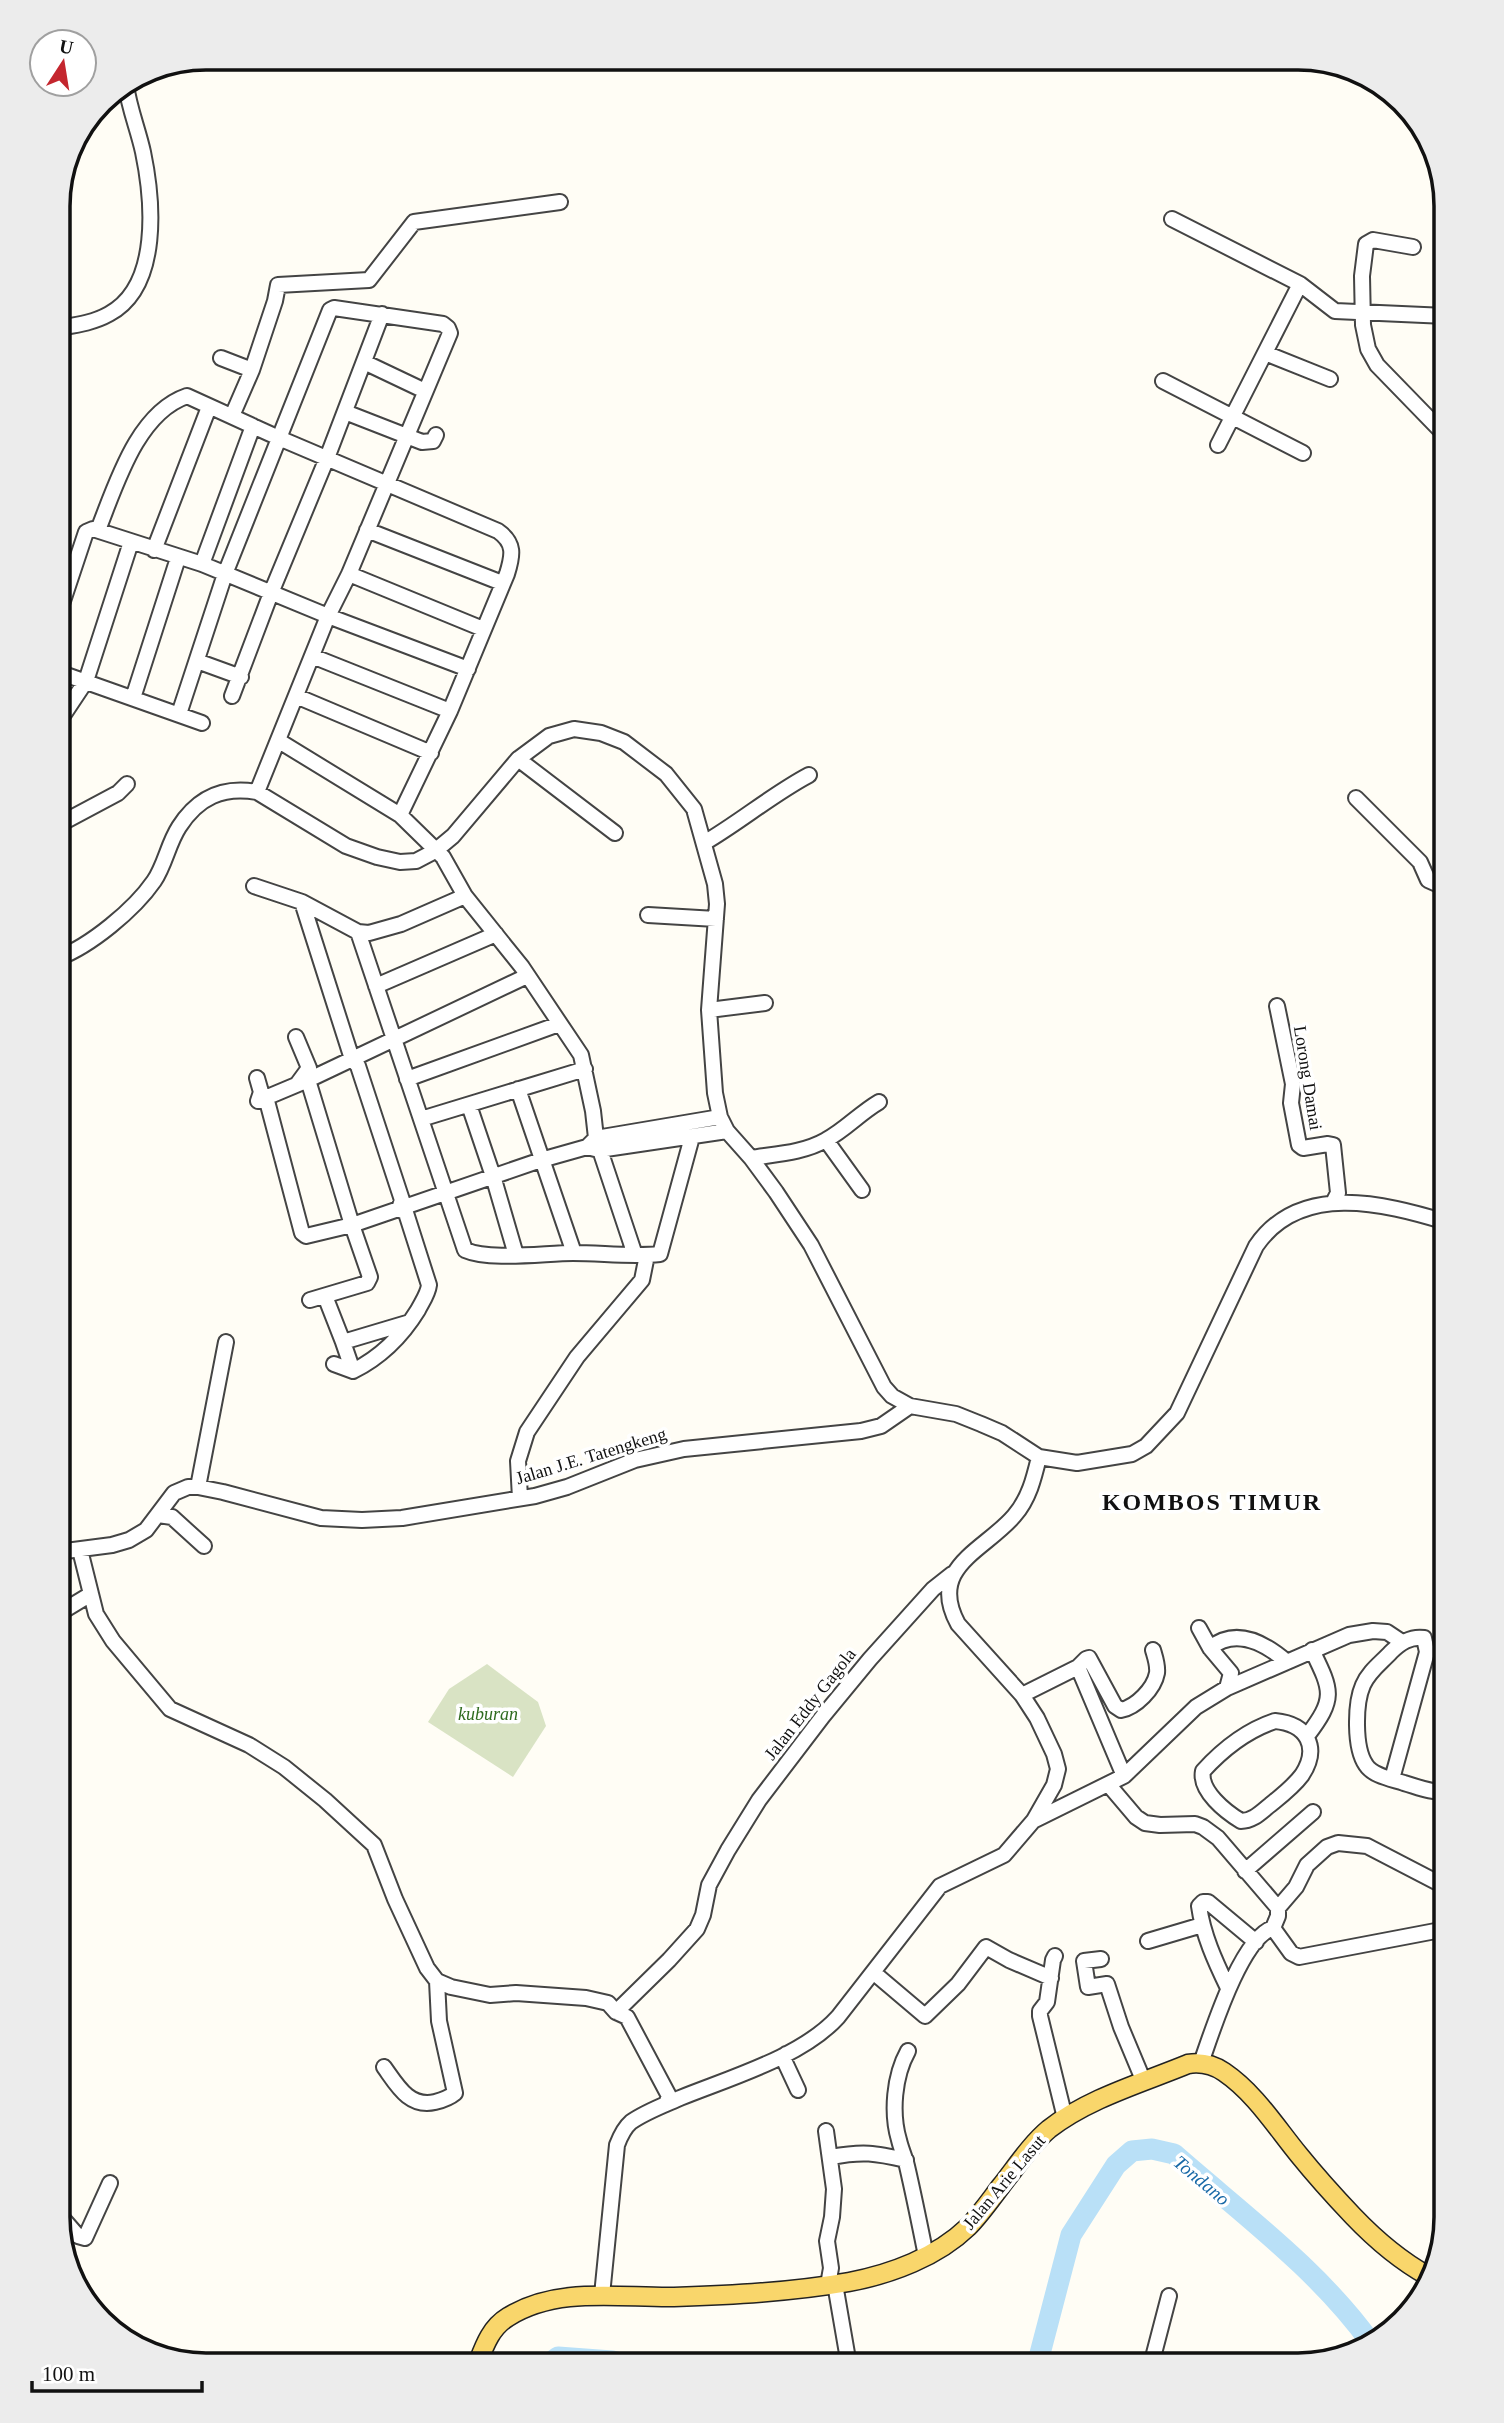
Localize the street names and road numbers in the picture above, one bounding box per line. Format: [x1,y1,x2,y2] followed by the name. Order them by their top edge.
[1290,1024,1326,1132] street label: Lorong Damai
[513,1424,669,1488] street label: Jalan J.E. Tatengkeng
[760,1644,860,1764] street label: Jalan Eddy Gagola
[959,2131,1049,2233] street label: Jalan Arie Lasut

